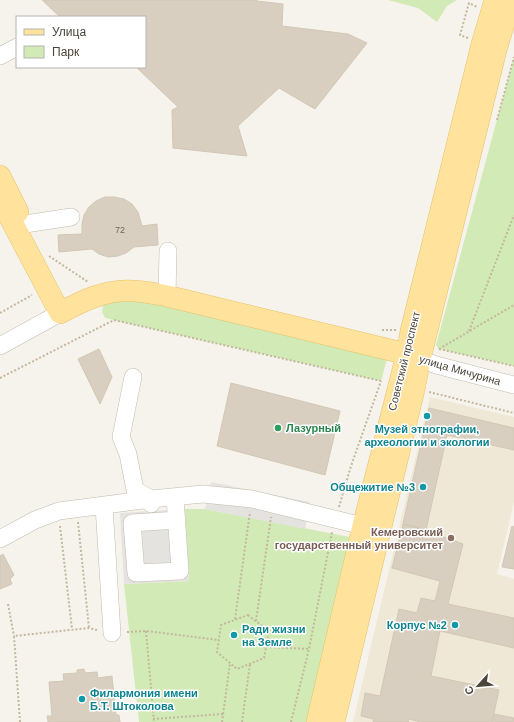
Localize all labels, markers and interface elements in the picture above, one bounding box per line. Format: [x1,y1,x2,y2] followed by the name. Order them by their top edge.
[16,16,146,68] legend
[52,25,86,39] text: Улица
[52,45,80,59] text: Парк
[115,225,125,235] house number: 72
[386,310,422,412] street label: Советский проспект
[418,353,503,388] street label: улица Мичурина
[422,411,432,421] marker: Музей этнографии, археологии и экологии
[286,422,341,434] place label: Лазурный
[273,423,283,433] marker: Лазурный
[364,423,490,448] place label: Музей этнографии, археологии и экологии
[330,481,415,493] place label: Общежитие №3
[418,482,428,492] marker: Общежитие №3
[275,526,444,551] place label: Кемеровский государственный университет
[446,533,456,543] marker: Кемеровский государственный университет
[387,619,447,631] place label: Корпус №2
[450,620,460,630] marker: Корпус №2
[242,623,306,648] place label: Ради жизни на Земле
[229,630,239,640] marker: Ради жизни на Земле
[458,666,498,706] north arrow
[462,684,476,697] text: С
[90,687,198,712] place label: Филармония имени Б.Т. Штоколова
[77,694,87,704] marker: Филармония имени Б.Т. Штоколова

